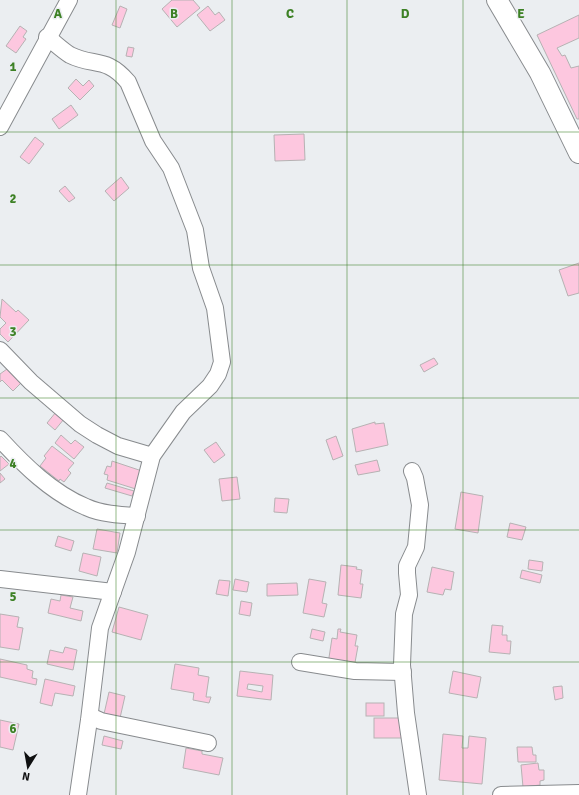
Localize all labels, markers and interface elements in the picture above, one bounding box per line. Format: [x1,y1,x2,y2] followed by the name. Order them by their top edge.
[54,6,63,22] text: A
[170,6,178,22] text: B
[286,6,294,22] text: C
[401,6,410,22] text: D
[517,6,525,22] text: E
[9,59,17,75] text: 1
[9,191,17,207] text: 2
[9,324,17,340] text: 3
[9,456,17,472] text: 4
[9,589,17,605] text: 5
[9,721,17,737] text: 6
[8,747,48,787] north arrow
[21,769,31,783] text: N

